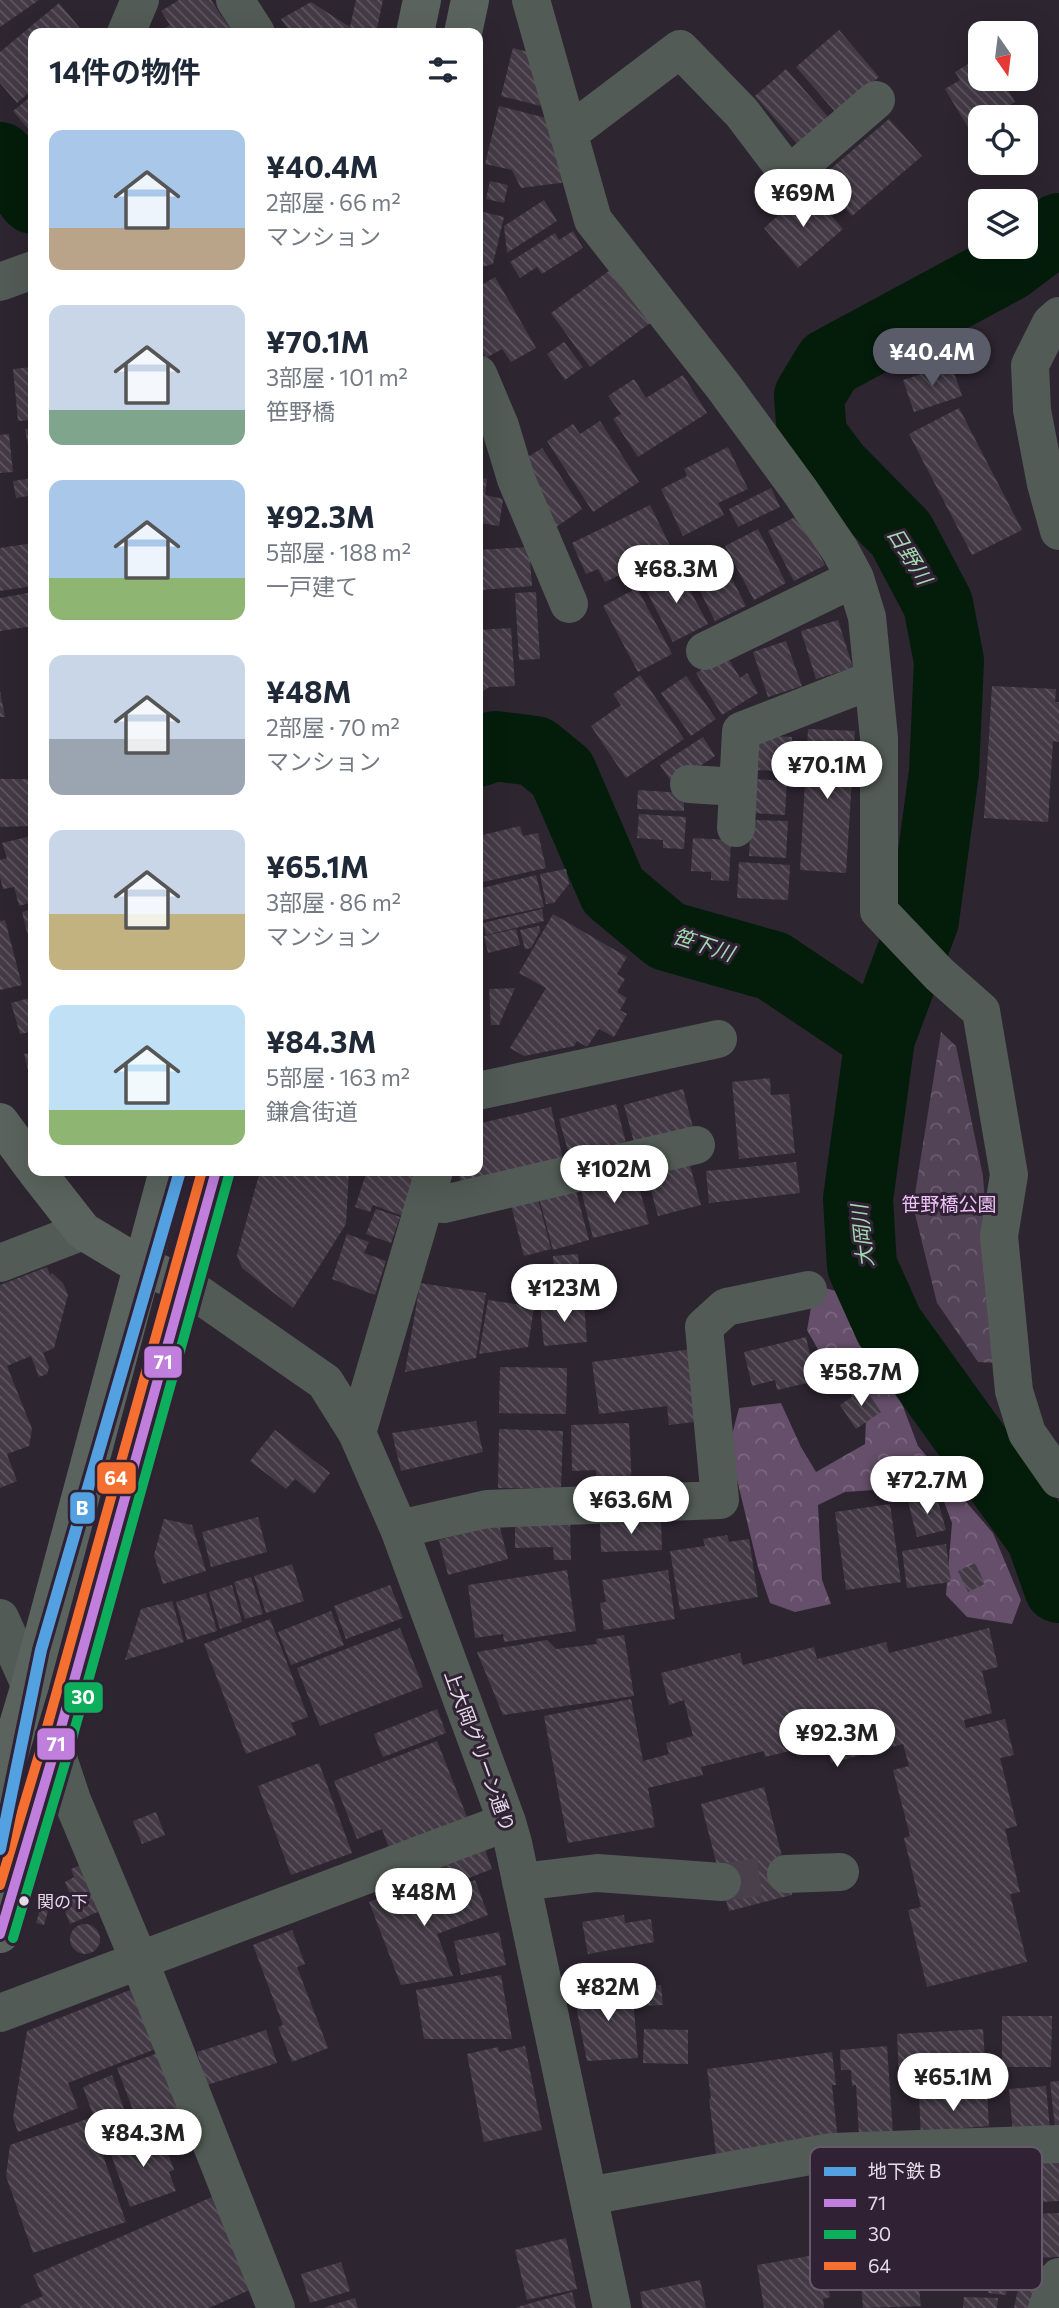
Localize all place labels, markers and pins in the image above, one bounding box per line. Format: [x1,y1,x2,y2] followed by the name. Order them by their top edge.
[762,170,844,229] pin: ¥69M
[875,328,989,388] pin: ¥40.4M
[619,546,733,605] pin: ¥68.3M
[770,742,884,801] pin: ¥70.1M
[565,1146,663,1205] pin: ¥102M
[515,1264,613,1324] pin: ¥123M
[804,1348,918,1408] pin: ¥58.7M
[870,1456,984,1516] pin: ¥72.7M
[574,1476,688,1536] pin: ¥63.6M
[780,1710,894,1769] pin: ¥92.3M
[383,1868,465,1928] pin: ¥48M
[37,1891,88,1912] place label: 関の下
[17,1894,31,1908] marker: 関の下
[567,1964,649,2023] pin: ¥82M
[896,2054,1010,2113] pin: ¥65.1M
[86,2110,200,2169] pin: ¥84.3M

